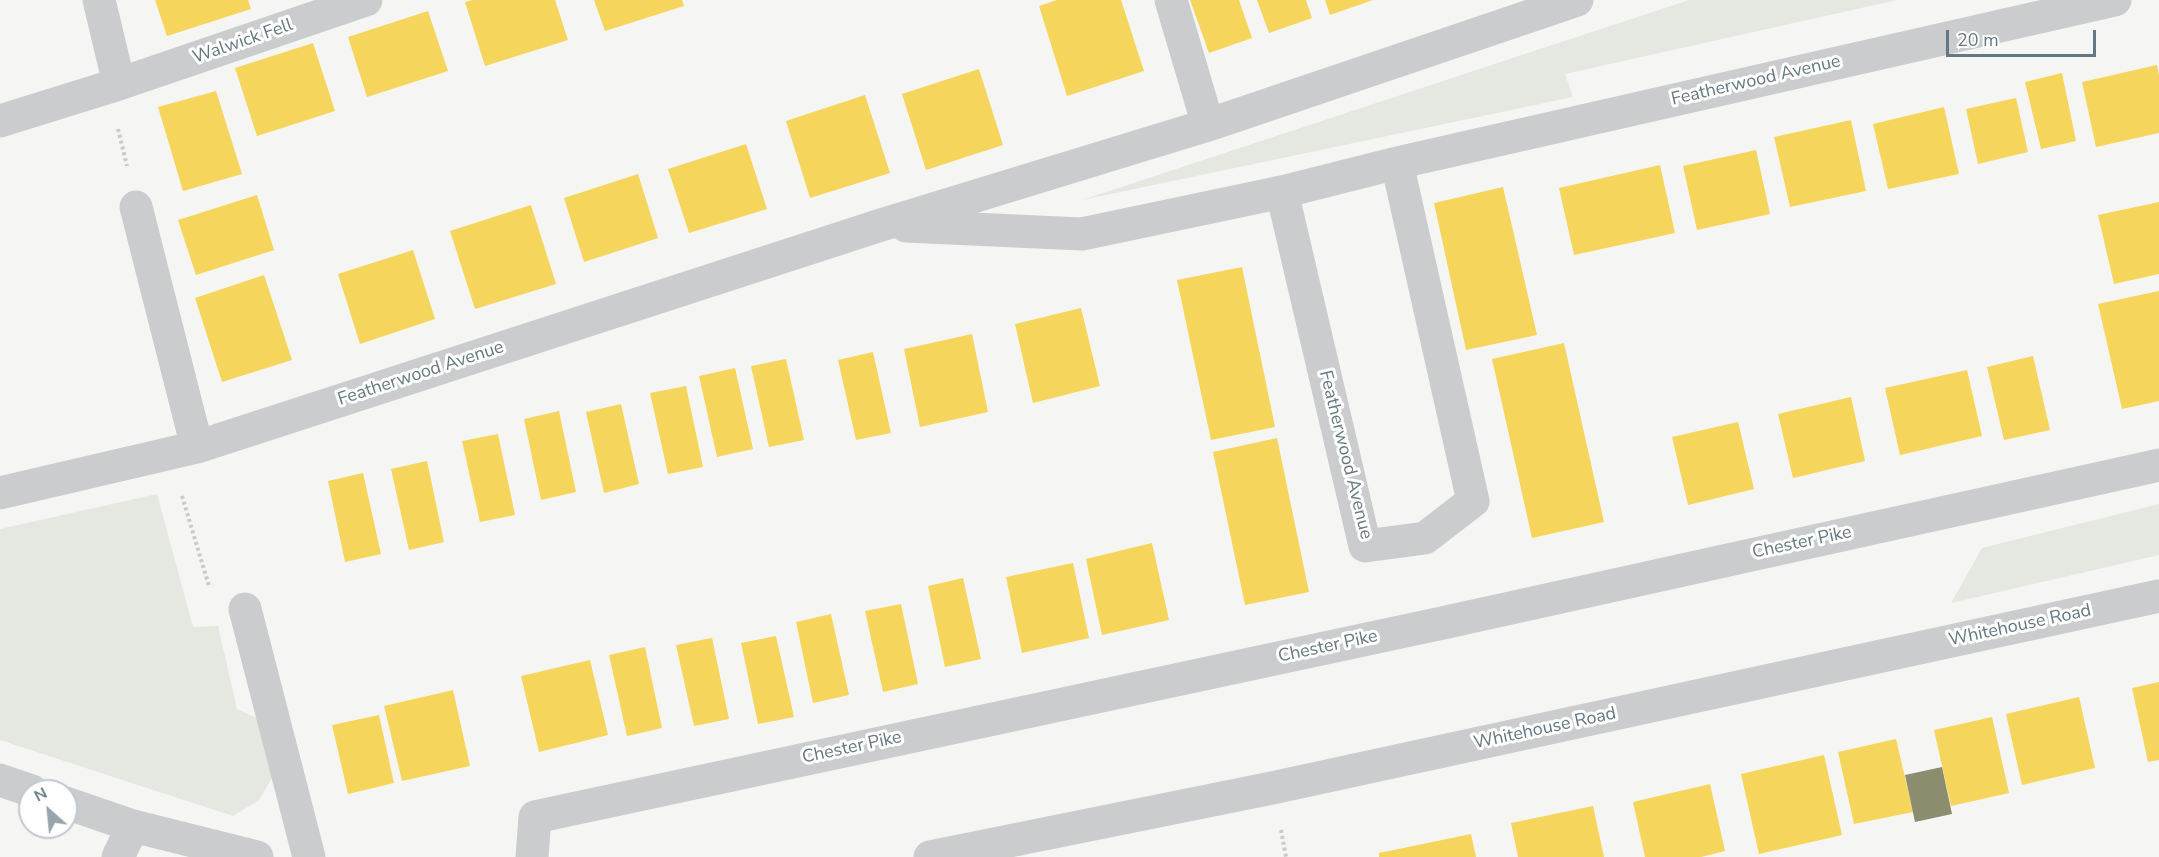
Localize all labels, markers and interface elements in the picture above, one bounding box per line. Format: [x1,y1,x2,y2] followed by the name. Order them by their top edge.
[190,15,296,69] street label: Walwick Fell
[1949,18,2099,56] scale bar
[1957,28,1999,52] text: 20 m
[1669,51,1843,111] street label: Featherwood Avenue
[335,337,507,411] street label: Featherwood Avenue
[1314,368,1376,542] street label: Featherwood Avenue
[1750,522,1854,564] street label: Chester Pike
[1947,600,2093,652] street label: Whitehouse Road
[1276,626,1380,668] street label: Chester Pike
[1472,703,1618,755] street label: Whitehouse Road
[800,727,904,769] street label: Chester Pike
[18,779,78,839] north arrow
[30,782,51,807] text: N

